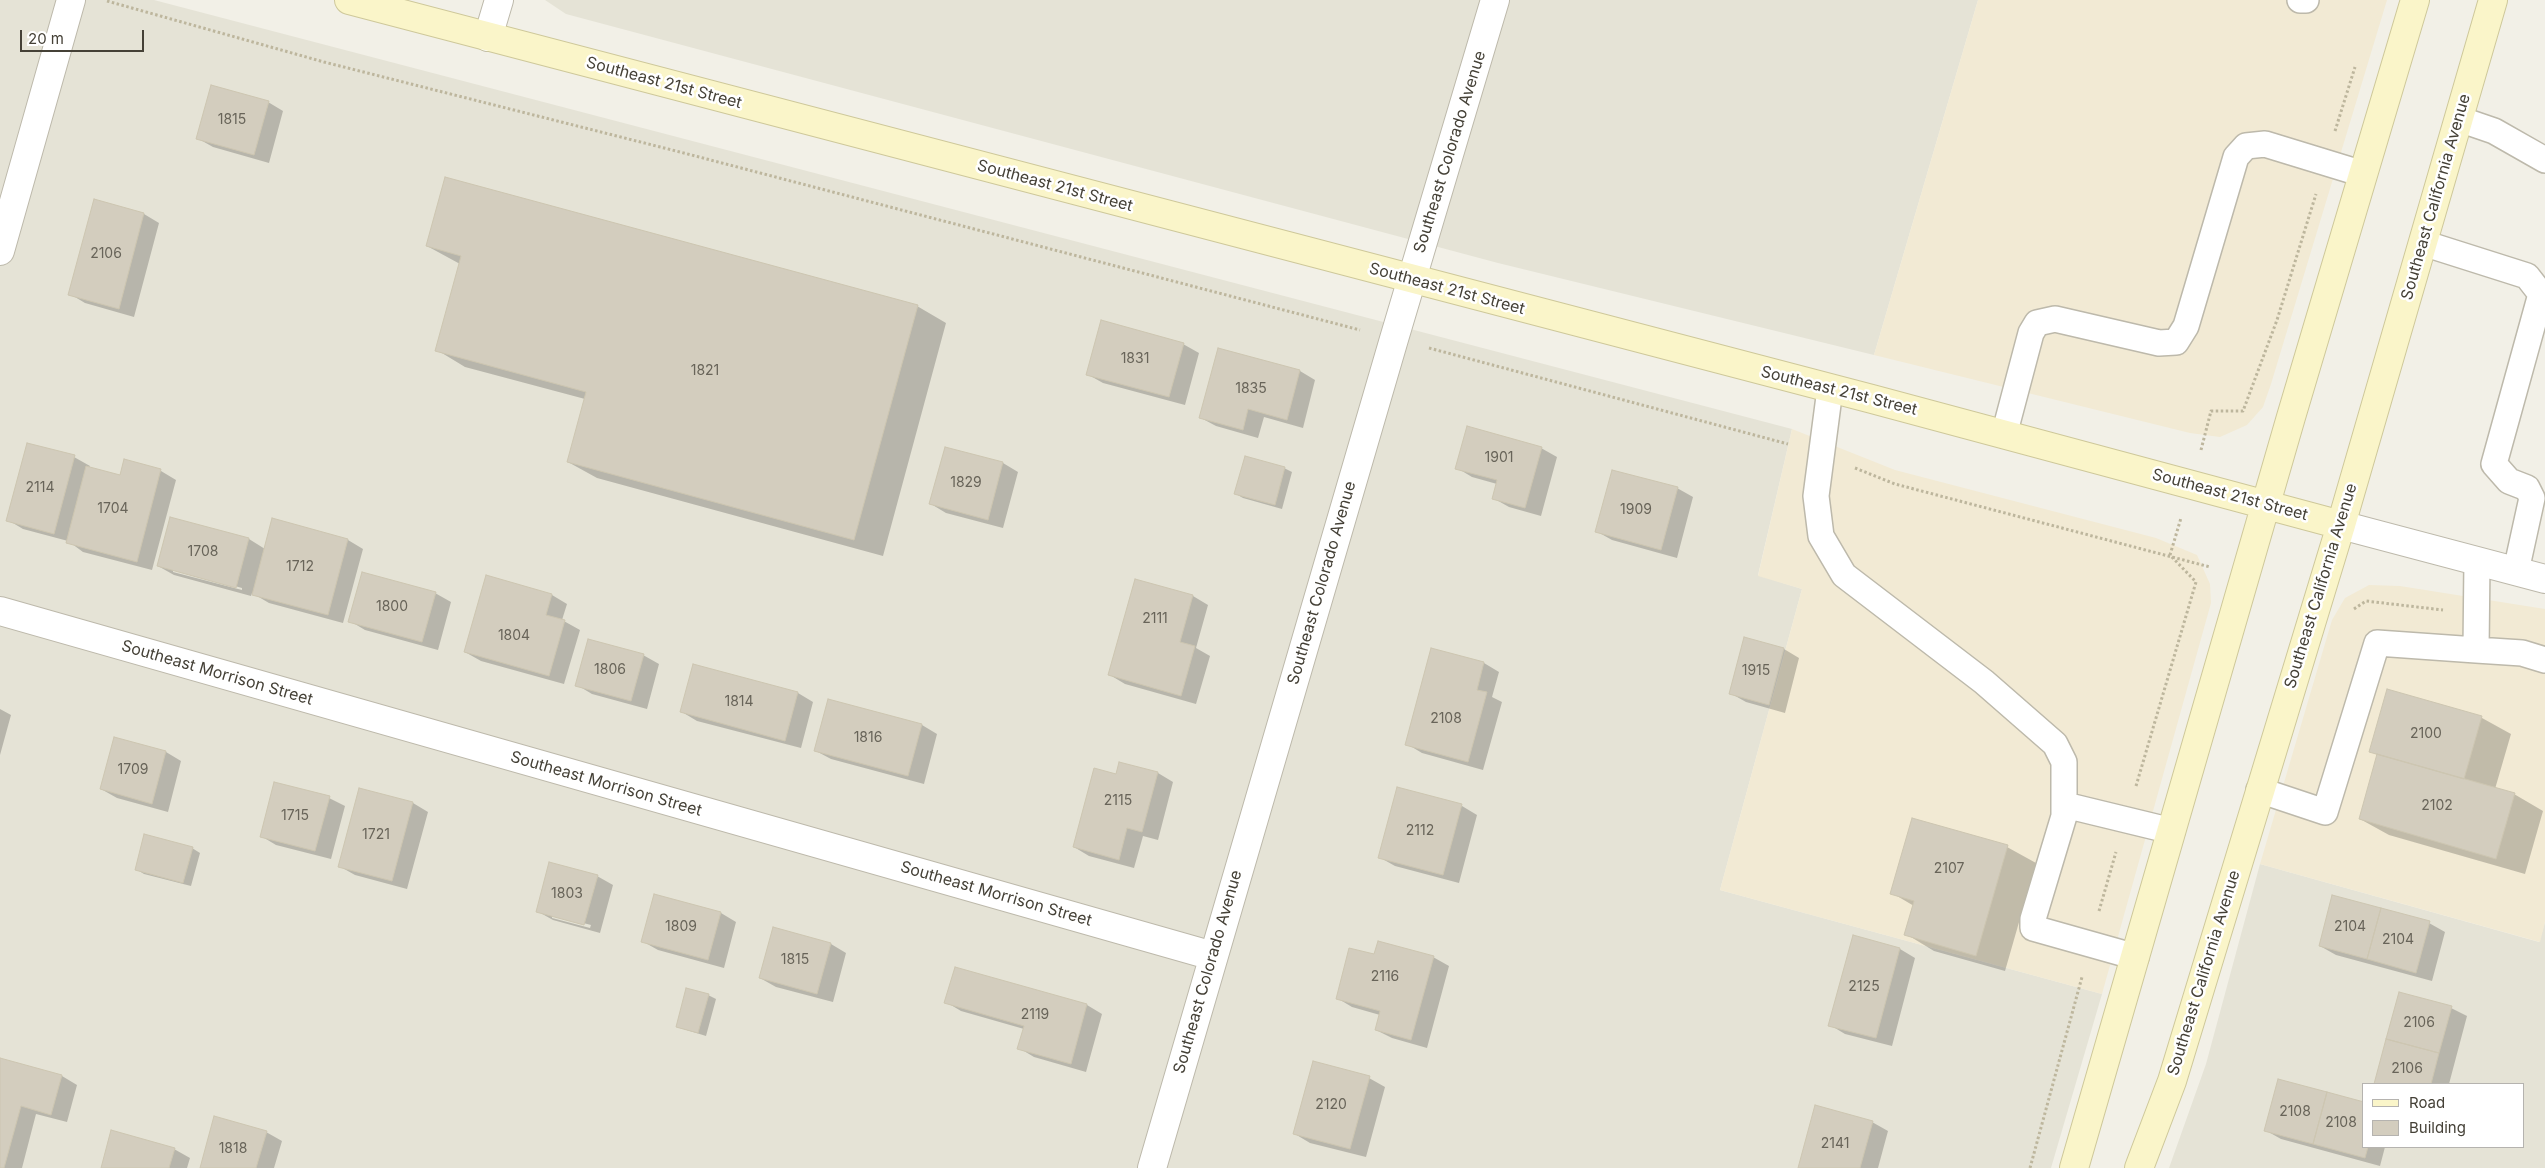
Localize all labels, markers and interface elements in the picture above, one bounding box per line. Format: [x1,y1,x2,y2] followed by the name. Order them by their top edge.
[22,20,146,52] scale bar
[28,29,64,48] text: 20 m
[1410,49,1490,255] street label: Southeast Colorado Avenue
[584,53,744,113] street label: Southeast 21st Street
[2397,92,2475,302] street label: Southeast California Avenue
[218,112,246,128] house number: 1815
[975,156,1135,216] street label: Southeast 21st Street
[90,246,122,262] house number: 2106
[1367,259,1527,319] street label: Southeast 21st Street
[1121,351,1149,367] house number: 1831
[1759,362,1919,420] street label: Southeast 21st Street
[691,363,719,379] house number: 1821
[1235,381,1267,397] house number: 1835
[1485,450,1513,466] house number: 1901
[2150,465,2310,525] street label: Southeast 21st Street
[950,475,982,491] house number: 1829
[1284,479,1360,687] street label: Southeast Colorado Avenue
[26,480,54,496] house number: 2114
[2281,481,2361,691] street label: Southeast California Avenue
[97,501,129,517] house number: 1704
[1620,502,1652,518] house number: 1909
[188,544,218,560] house number: 1708
[286,559,314,575] house number: 1712
[376,599,408,615] house number: 1800
[1142,611,1168,627] house number: 2111
[498,628,530,644] house number: 1804
[119,636,315,710] street label: Southeast Morrison Street
[594,662,626,678] house number: 1806
[1742,663,1770,679] house number: 1915
[724,694,754,710] house number: 1814
[1430,711,1462,727] house number: 2108
[2410,726,2442,742] house number: 2100
[854,730,882,746] house number: 1816
[508,747,704,821] street label: Southeast Morrison Street
[118,762,148,778] house number: 1709
[1104,793,1132,809] house number: 2115
[2421,798,2453,814] house number: 2102
[281,808,309,824] house number: 1715
[1406,823,1434,839] house number: 2112
[362,827,390,843] house number: 1721
[898,857,1094,931] street label: Southeast Morrison Street
[1934,861,1964,877] house number: 2107
[1170,868,1246,1076] street label: Southeast Colorado Avenue
[2164,868,2244,1078] street label: Southeast California Avenue
[551,886,583,902] house number: 1803
[665,919,697,935] house number: 1809
[2334,919,2366,935] house number: 2104
[2382,932,2414,948] house number: 2104
[781,952,809,968] house number: 1815
[1371,969,1399,985] house number: 2116
[1848,979,1880,995] house number: 2125
[1021,1007,1049,1023] house number: 2119
[2403,1015,2435,1031] house number: 2106
[2391,1061,2423,1077] house number: 2106
[2362,1083,2525,1148] legend
[2409,1093,2445,1112] text: Road
[1315,1097,1347,1113] house number: 2120
[2279,1104,2311,1120] house number: 2108
[2325,1115,2357,1131] house number: 2108
[2409,1118,2466,1137] text: Building
[1821,1136,1849,1152] house number: 2141
[219,1141,247,1157] house number: 1818

